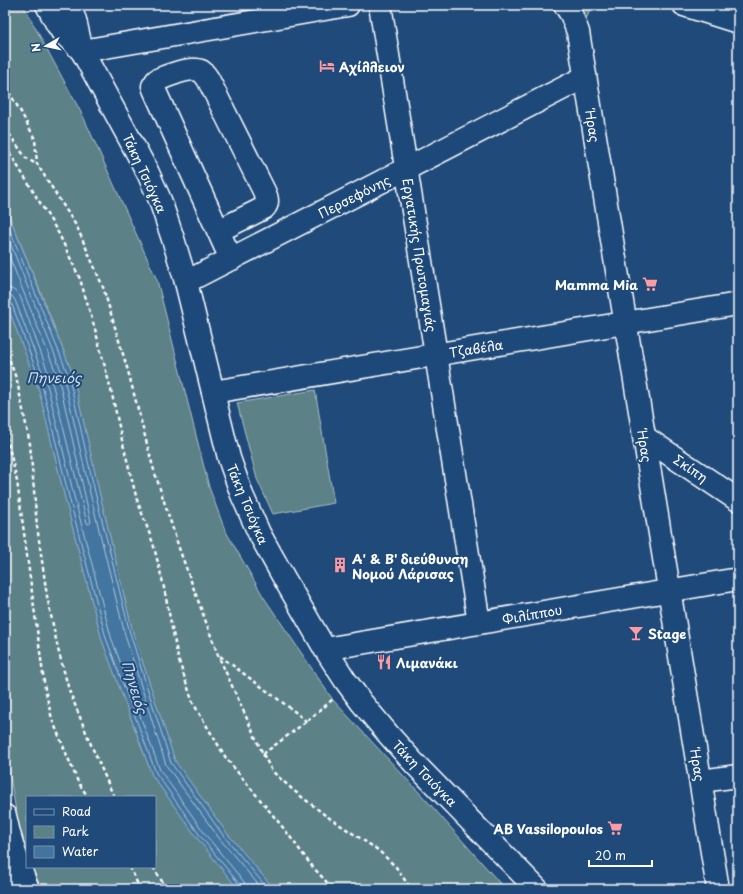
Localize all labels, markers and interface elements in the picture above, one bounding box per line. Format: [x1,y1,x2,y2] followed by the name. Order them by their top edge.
[26,26,66,66] north arrow
[27,42,45,53] text: N
[318,57,336,75] hotel icon: Αχίλλειον
[339,57,405,76] place label: Αχίλλειον
[581,106,605,144] street label: Ήρας
[118,130,172,216] street label: Τάκη Τσιόγκα
[315,170,393,222] street label: Περσεφόνης
[398,177,442,333] street label: Εργατικής Πρωτομαγιάς
[555,275,638,294] place label: Mamma Mia
[641,275,659,293] supermarket icon: Mamma Mia
[448,334,505,362] street label: Τζαβέλα
[27,367,83,388] water label: Πηνειός
[633,426,657,464] street label: Ήρας
[670,450,712,486] street label: Σκίπη
[223,461,274,548] street label: Τάκη Τσιόγκα
[352,549,468,583] place label: Α' & Β' διεύθυνση Νομού Λάρισας
[331,556,349,574] building icon: Α' & Β' διεύθυνση Νομού Λάρισας
[501,599,563,629] street label: Φιλίππου
[627,624,645,642] bar icon: Stage
[648,624,686,643] place label: Stage
[375,653,393,671] restaurant icon: Λιμανάκι
[396,653,458,672] place label: Λιμανάκι
[117,658,154,718] water label: Πηνειός
[388,736,462,811] street label: Τάκη Τσιόγκα
[686,745,710,783] street label: Ήρας
[26,796,156,868] legend
[62,802,91,820] text: Road
[494,819,603,838] place label: AB Vassilopoulos
[606,819,624,837] supermarket icon: AB Vassilopoulos
[62,822,89,840] text: Park
[62,842,99,860] text: Water
[589,842,652,868] scale bar
[595,846,626,864] text: 20 m

